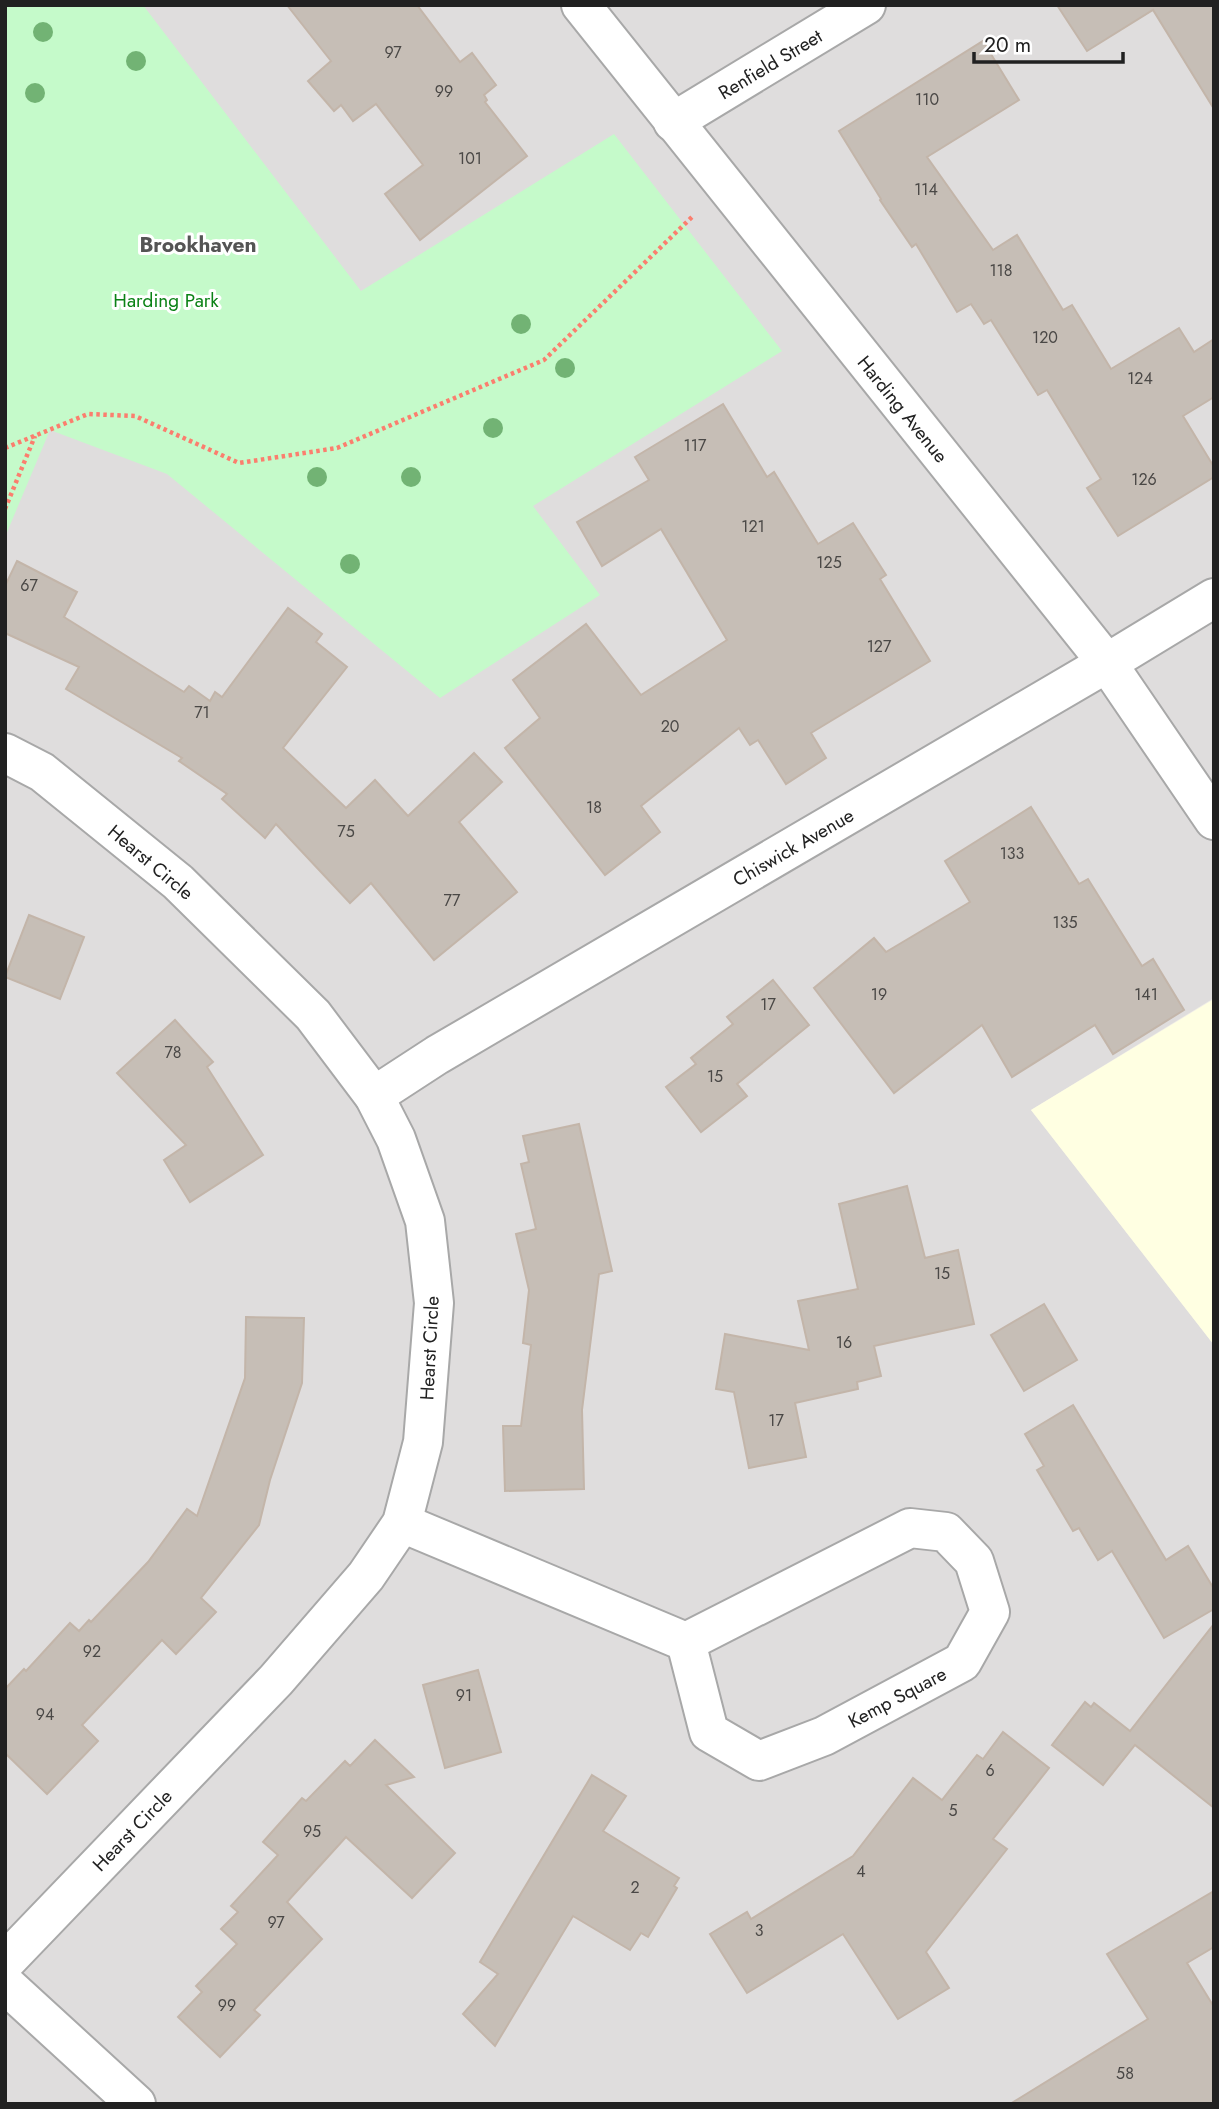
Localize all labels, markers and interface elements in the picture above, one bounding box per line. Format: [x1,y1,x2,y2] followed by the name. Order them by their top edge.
[974,21,1123,65] scale bar
[713,23,828,106] street label: Renfield Street
[984,30,1031,60] text: 20 m
[384,41,402,64] house number: 97
[435,80,453,103] house number: 99
[915,88,939,111] house number: 110
[458,147,482,170] house number: 101
[914,178,938,201] house number: 114
[139,230,257,260] district label: Brookhaven
[989,259,1013,282] house number: 118
[113,287,219,314] park label: Harding Park
[1032,326,1058,349] house number: 120
[851,350,954,469] street label: Harding Avenue
[1127,367,1153,390] house number: 124
[684,434,707,457] house number: 117
[1131,468,1157,491] house number: 126
[741,515,765,538] house number: 121
[816,551,842,574] house number: 125
[20,574,38,597] house number: 67
[867,635,892,658] house number: 127
[194,701,210,724] house number: 71
[661,715,679,738] house number: 20
[586,796,602,819] house number: 18
[728,802,859,893] street label: Chiswick Avenue
[102,818,199,906] street label: Hearst Circle
[337,820,355,843] house number: 75
[1000,842,1025,865] house number: 133
[444,889,461,912] house number: 77
[1053,911,1077,934] house number: 135
[871,983,887,1006] house number: 19
[1134,983,1158,1006] house number: 141
[760,993,776,1016] house number: 17
[164,1041,182,1064] house number: 78
[707,1065,723,1088] house number: 15
[934,1262,950,1285] house number: 15
[413,1295,446,1401] street label: Hearst Circle
[836,1331,852,1354] house number: 16
[768,1409,784,1432] house number: 17
[83,1640,101,1663] house number: 92
[843,1660,951,1735] street label: Kemp Square
[456,1684,472,1707] house number: 91
[36,1703,54,1726] house number: 94
[985,1759,995,1782] house number: 6
[86,1783,178,1877] street label: Hearst Circle
[948,1799,958,1822] house number: 5
[303,1820,321,1843] house number: 95
[856,1860,866,1883] house number: 4
[630,1876,640,1899] house number: 2
[267,1911,285,1934] house number: 97
[755,1919,764,1942] house number: 3
[218,1994,236,2017] house number: 99
[1116,2062,1134,2085] house number: 58

